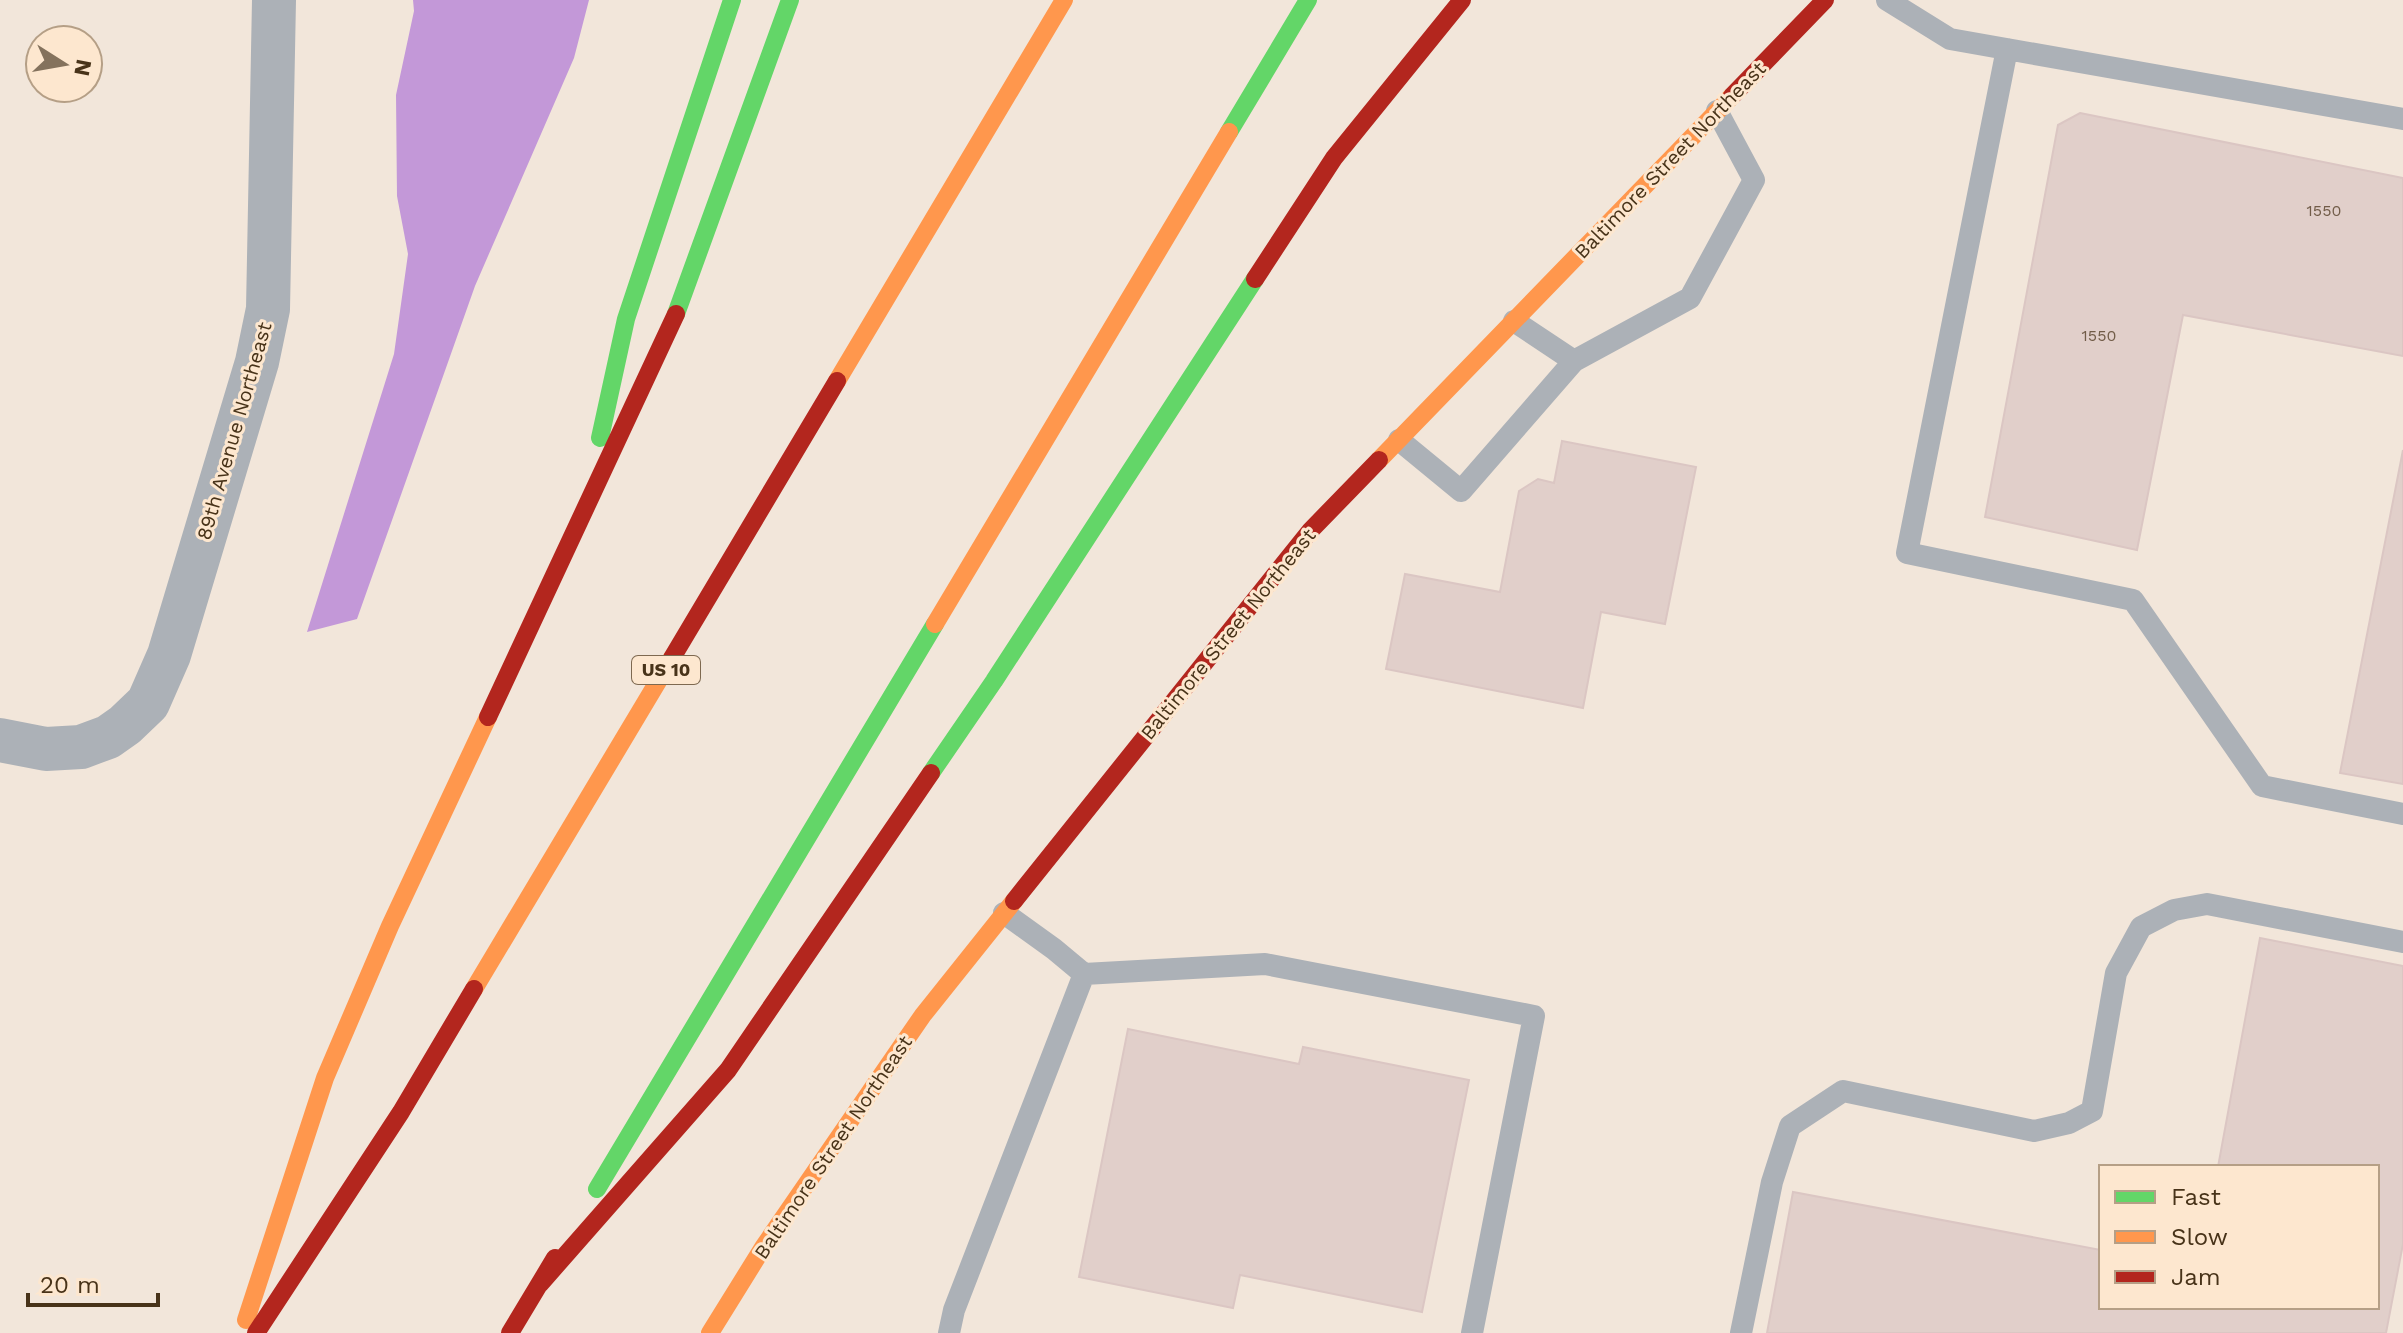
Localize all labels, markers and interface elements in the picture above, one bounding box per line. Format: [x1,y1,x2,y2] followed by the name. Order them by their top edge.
[24,24,104,104] north arrow
[1569,56,1771,264] street label: Baltimore Street Northeast
[69,57,97,78] text: N
[2307,201,2341,220] house number: 1550
[191,319,277,543] street label: 89th Avenue Northeast
[2082,326,2116,345] house number: 1550
[1135,523,1321,744] street label: Baltimore Street Northeast
[632,656,700,684] road number: US 10
[749,1030,917,1263] street label: Baltimore Street Northeast
[2099,1165,2379,1309] legend
[2171,1183,2221,1211] text: Fast
[2171,1223,2228,1251] text: Slow
[28,1257,158,1307] scale bar
[2171,1263,2221,1291] text: Jam
[40,1271,100,1299] text: 20 m

